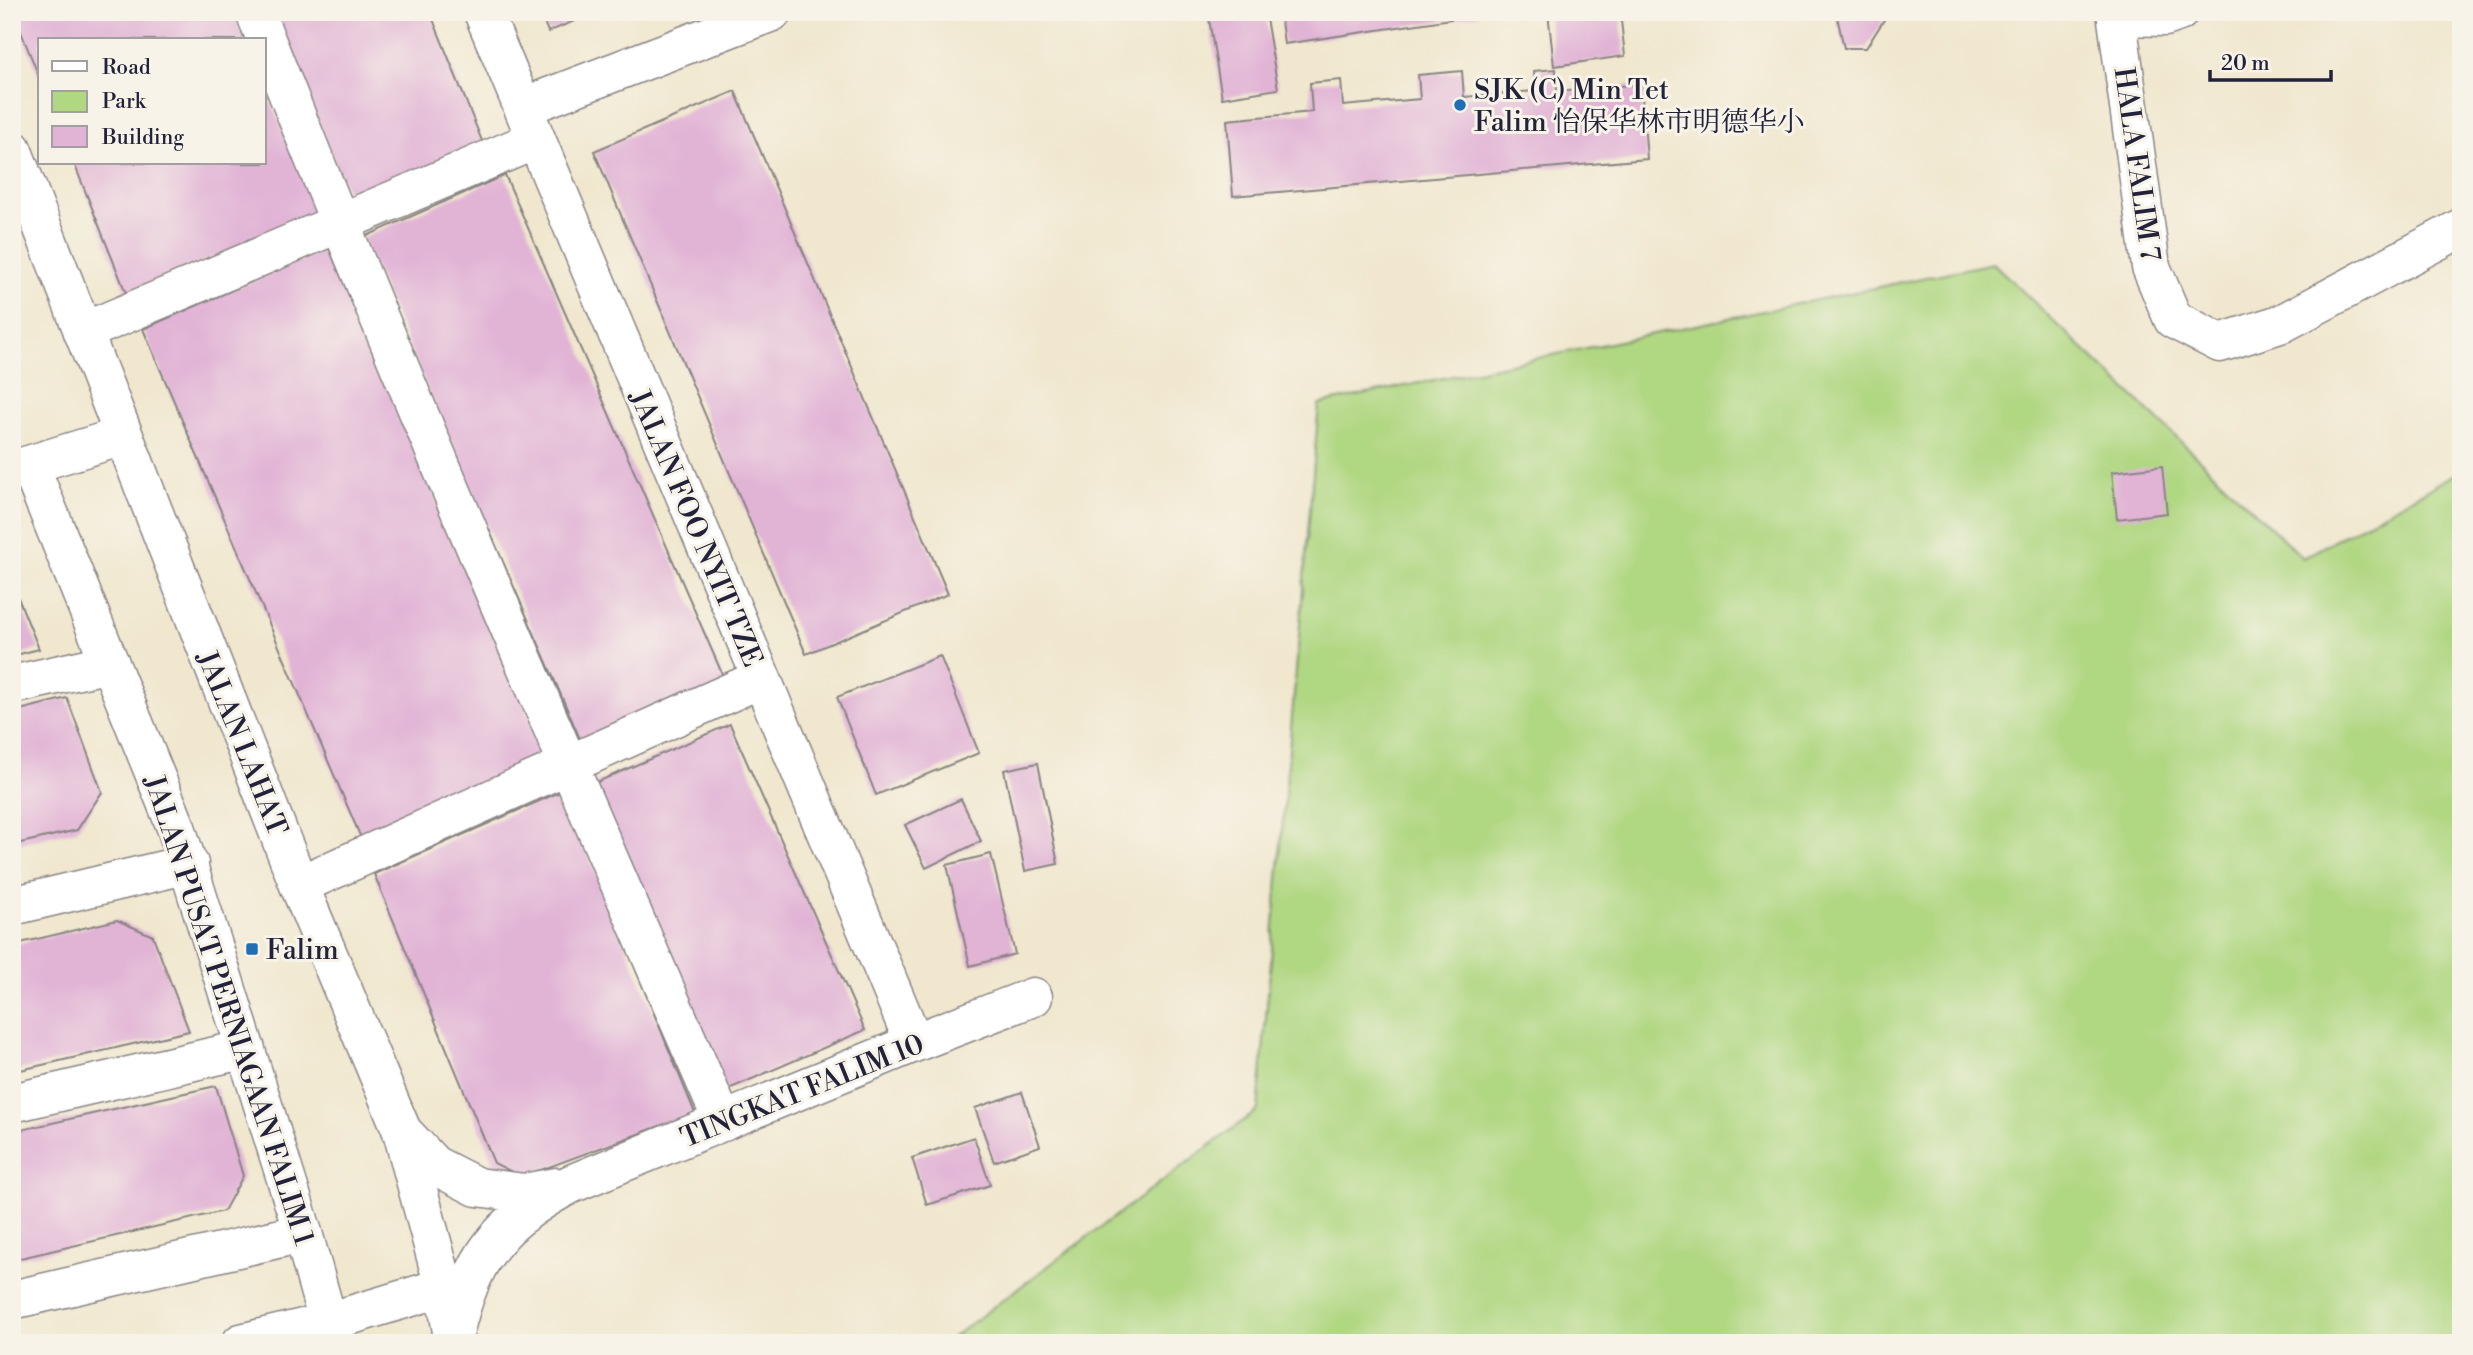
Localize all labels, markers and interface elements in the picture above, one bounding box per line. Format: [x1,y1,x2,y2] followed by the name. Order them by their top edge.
[38,38,266,164] legend
[2210,38,2331,82] scale bar
[2221,51,2270,77] text: 20 m
[102,55,151,81] text: Road
[2106,65,2167,263] street label: HALA FALIM 7
[1474,73,1805,140] place label: SJK (C) Min Tet Falim 怡保华林市明德华小
[102,89,147,115] text: Park
[1452,97,1468,113] marker: SJK (C) Min Tet Falim 怡保华林市明德华小
[101,125,184,151] text: Building
[621,384,770,672] street label: JALAN FOO NYIT TZE
[188,645,295,841] street label: JALAN LAHAT
[136,770,321,1250] street label: JALAN PUSAT PERNIAGAAN FALIM 1
[266,933,339,968] place label: Falim
[244,941,260,957] marker: Falim
[676,1027,929,1156] street label: TINGKAT FALIM 10

